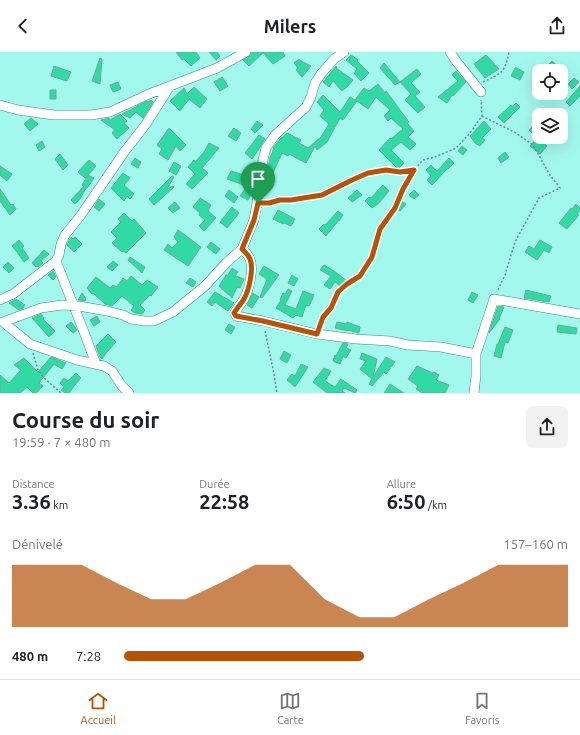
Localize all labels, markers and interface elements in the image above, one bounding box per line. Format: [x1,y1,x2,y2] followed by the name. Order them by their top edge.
[12,15,34,37] icon: back
[546,15,568,37] icon: share
[264,16,316,36] text: Milers
[532,64,568,144] map controls
[532,64,568,100] button: locate
[532,108,568,144] button: layers
[241,162,275,203] pin
[247,168,269,190] icon: arrive
[526,406,568,448] button: share
[12,407,159,432] text: Course du soir
[12,435,111,449] text: 19:59 · 7 × 480 m
[12,478,55,490] text: Distance
[199,478,230,490] text: Durée
[387,478,416,490] text: Allure
[12,490,51,513] text: 3.36
[199,490,249,513] text: 22:58
[387,490,425,513] text: 6:50
[51,499,68,511] text: km
[425,499,447,511] text: /km
[12,537,63,551] text: Dénivelé
[503,537,568,551] text: 157–160 m
[12,649,48,663] text: 480 m
[76,649,101,663] text: 7:28
[81,690,116,726] tab: Accueil
[277,690,304,726] tab: Carte
[465,690,499,726] tab: Favoris

